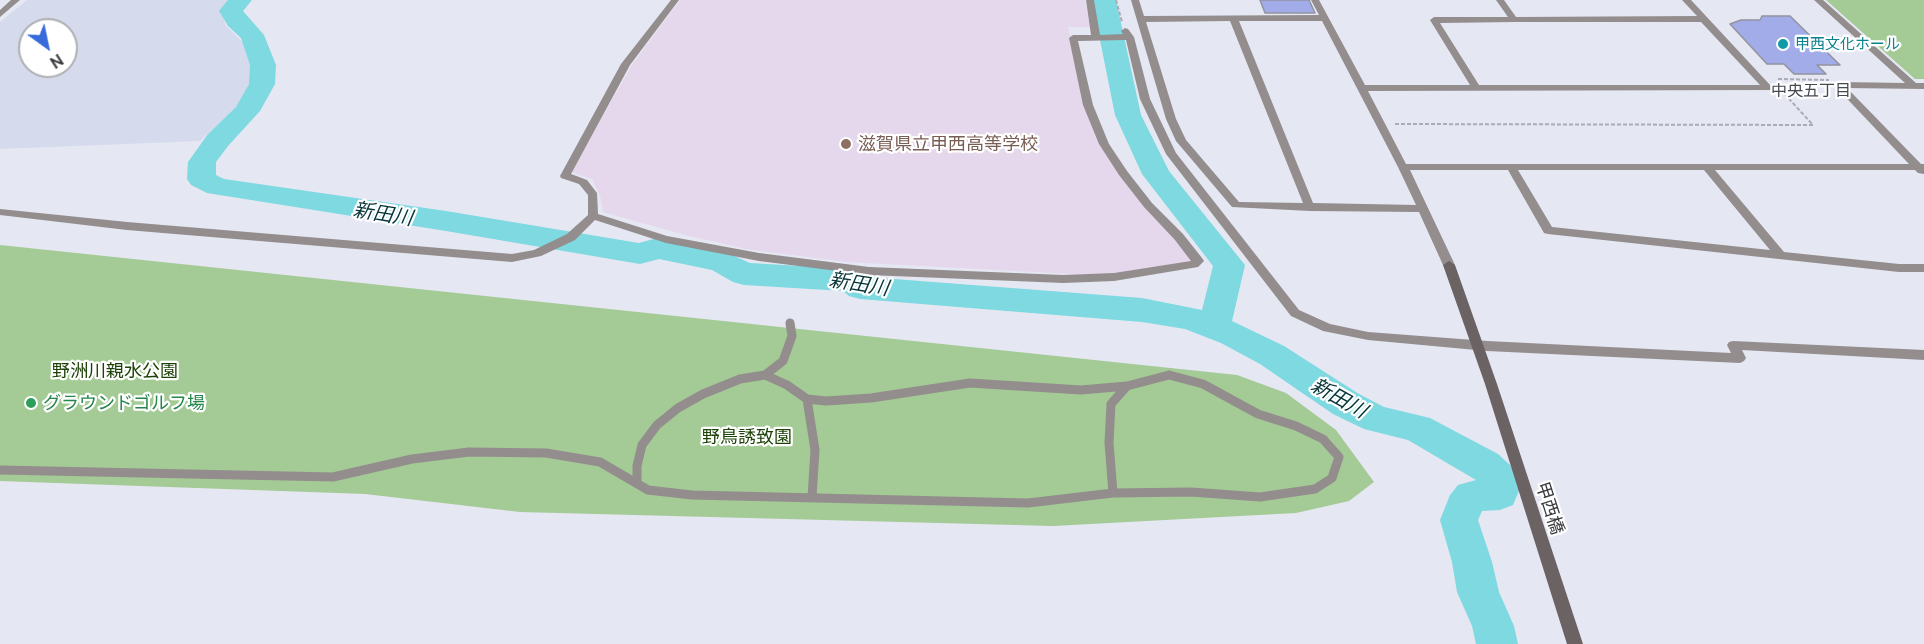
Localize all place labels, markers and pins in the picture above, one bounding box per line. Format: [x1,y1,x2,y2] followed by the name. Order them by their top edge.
[1795,35,1900,53] place label: 甲西文化ホール
[1776,37,1790,51] marker: 甲西文化ホール
[858,133,1038,155] place label: 滋賀県立甲西高等学校
[839,137,853,151] marker: 滋賀県立甲西高等学校
[43,392,205,414] place label: グラウンドゴルフ場
[24,396,38,410] marker: グラウンドゴルフ場

